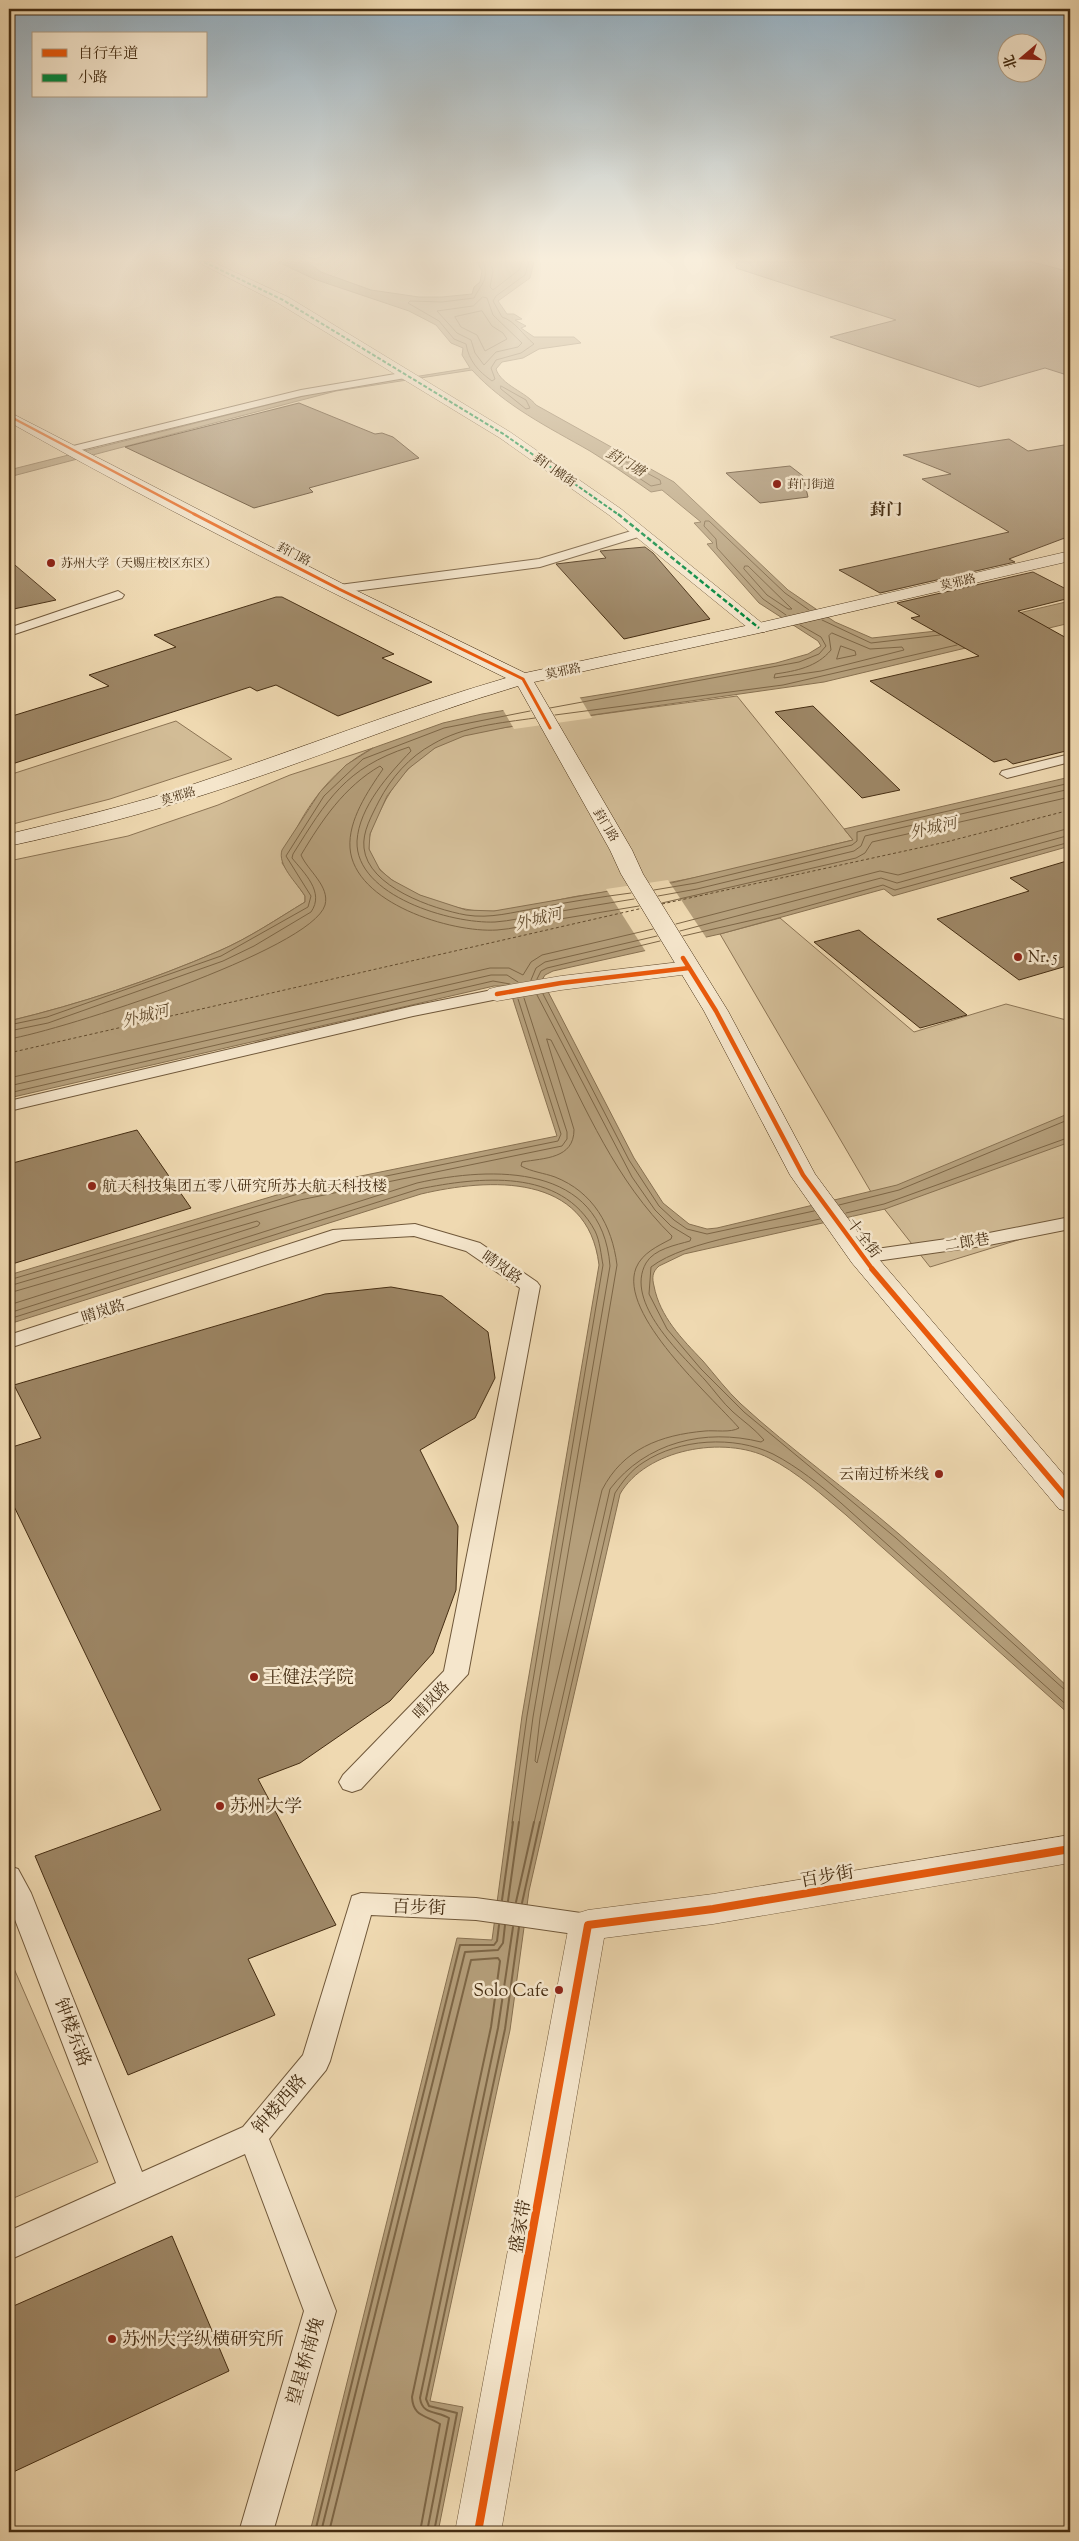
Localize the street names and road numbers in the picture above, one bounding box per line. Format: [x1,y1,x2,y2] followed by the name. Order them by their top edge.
[530,450,580,493] street label: 葑门横街
[273,539,314,571] street label: 葑门路
[939,570,978,596] street label: 莫邪路
[544,659,583,685] street label: 莫邪路
[158,783,198,811] street label: 莫邪路
[588,805,622,846] street label: 葑门路
[841,1215,885,1263] street label: 十全街
[943,1230,991,1257] street label: 二郎巷
[477,1247,526,1290] street label: 晴岚路
[79,1295,128,1329] street label: 晴岚路
[409,1678,455,1725] street label: 晴岚路
[799,1860,856,1895] street label: 百步街
[391,1895,446,1923] street label: 百步街
[46,1994,96,2071] street label: 钟楼东路
[247,2070,314,2141] street label: 钟楼西路
[504,2198,539,2255] street label: 盛家带
[282,2315,332,2408] street label: 望星桥南堍

